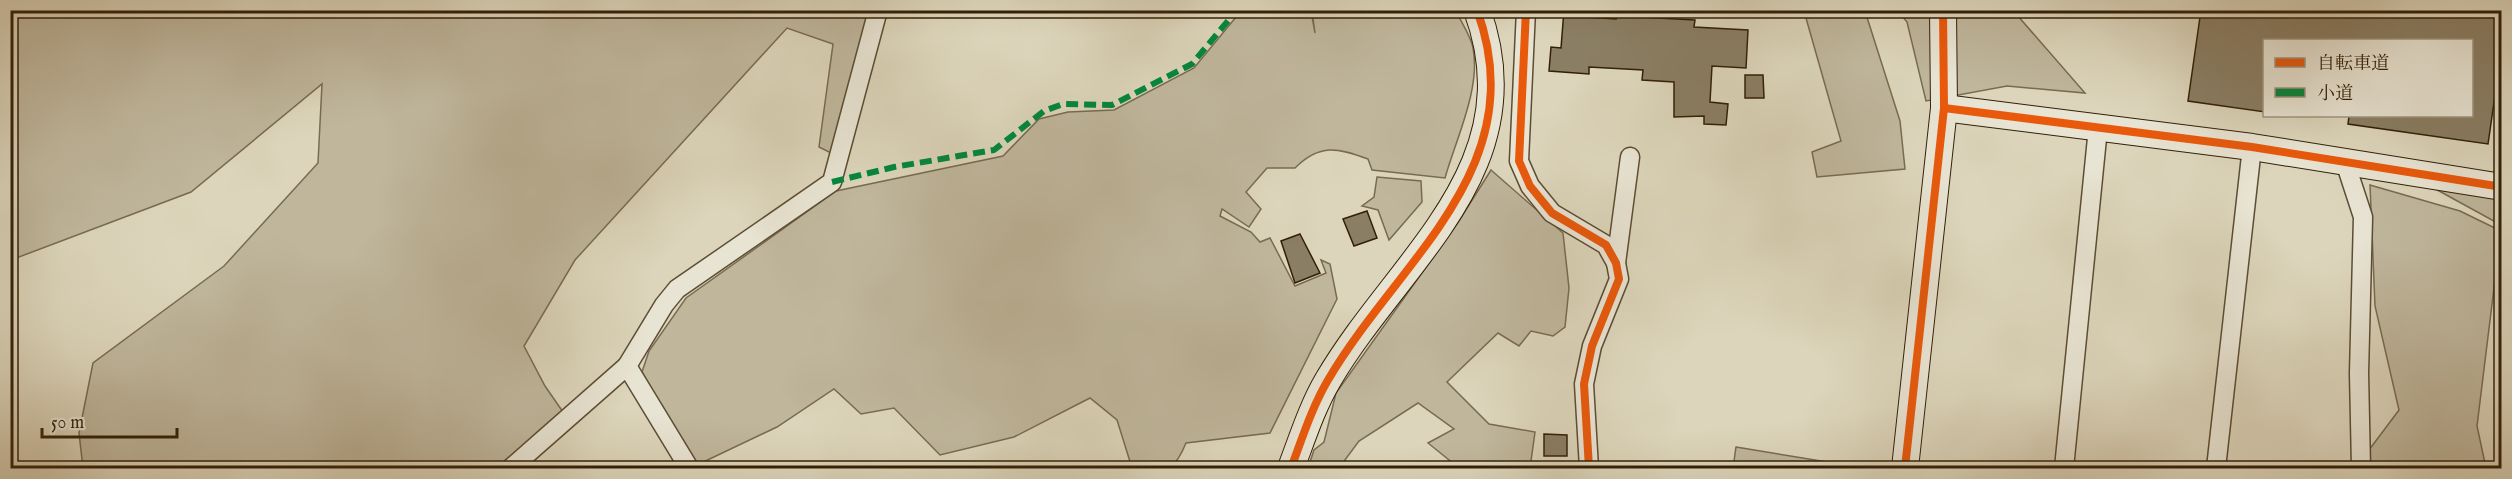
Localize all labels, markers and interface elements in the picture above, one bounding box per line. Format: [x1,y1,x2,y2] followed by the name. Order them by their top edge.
[2263,39,2473,117] legend
[2317,53,2389,76] text: 自転車道
[2317,83,2353,106] text: 小道
[42,401,177,439] scale bar
[51,412,84,435] text: 50 m

